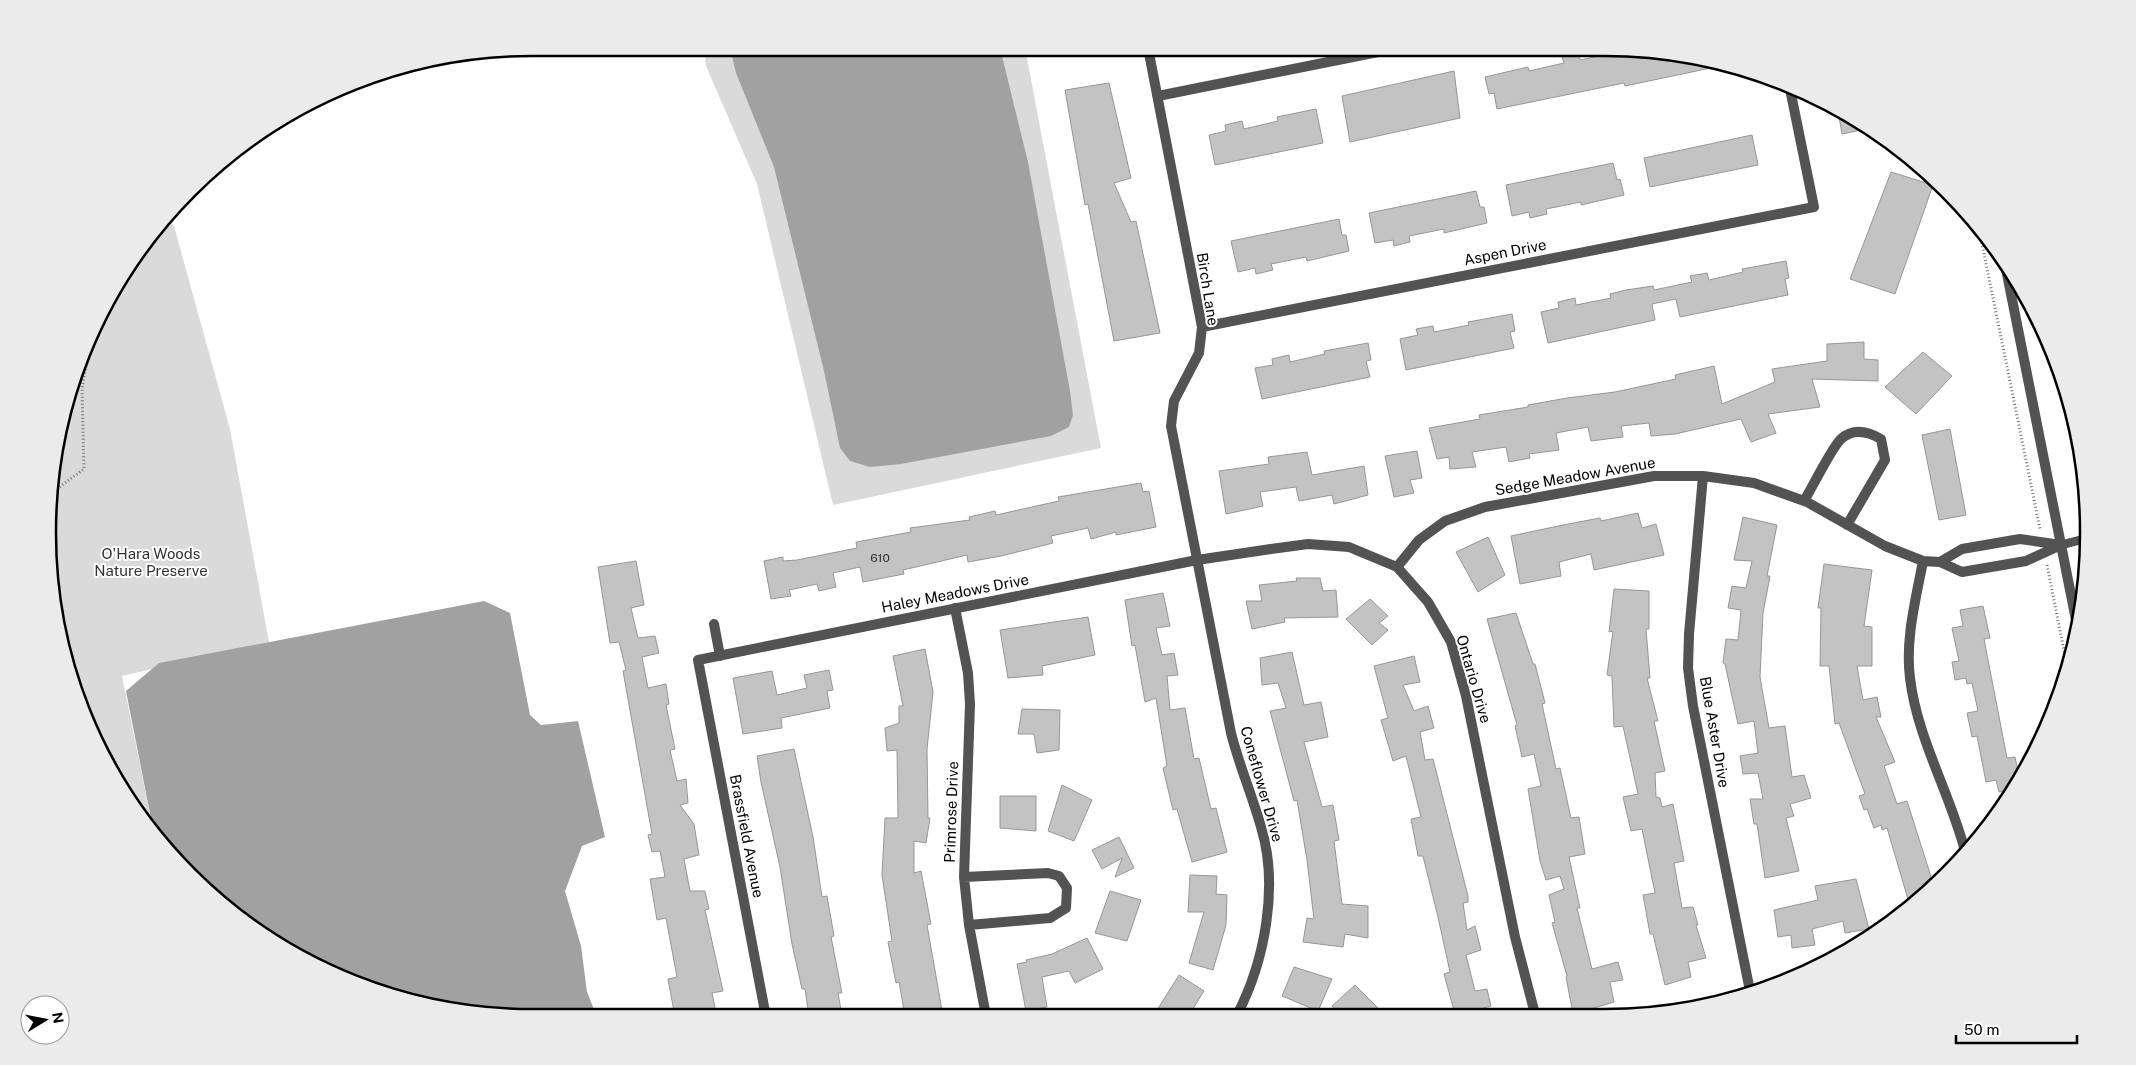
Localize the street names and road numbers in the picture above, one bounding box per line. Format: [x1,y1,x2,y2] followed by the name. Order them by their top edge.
[1462,236,1548,268] street label: Aspen Drive
[1194,251,1222,327] street label: Birch Lane
[1493,454,1657,498] street label: Sedge Meadow Avenue
[880,570,1030,616] street label: Haley Meadows Drive
[1453,633,1495,725] street label: Ontario Drive
[1697,675,1733,789] street label: Blue Aster Drive
[1237,724,1287,844] street label: Coneflower Drive
[941,761,961,863] street label: Primrose Drive
[727,773,767,899] street label: Brassfield Avenue

